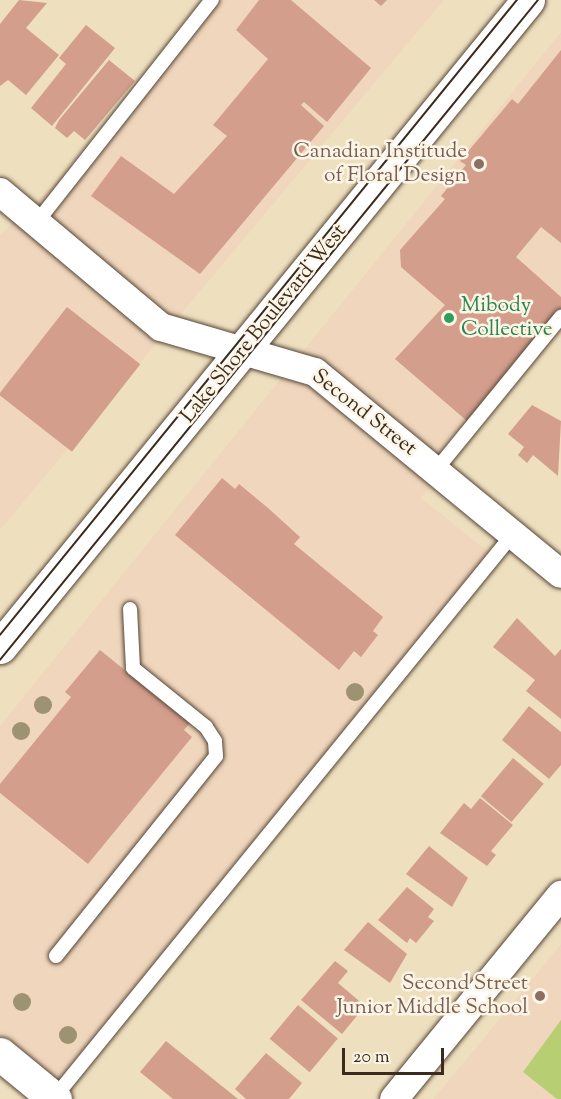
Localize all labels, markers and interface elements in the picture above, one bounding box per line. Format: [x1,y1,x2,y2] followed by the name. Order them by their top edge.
[293,139,467,189] place label: Canadian Institude of Floral Design
[472,157,486,171] marker: Canadian Institude of Floral Design
[176,219,352,429] street label: Lake Shore Boulevard West
[461,293,553,343] place label: Mibody Collective
[442,311,456,325] marker: Mibody Collective
[307,364,421,462] street label: Second Street
[336,971,528,1021] place label: Second Street Junior Middle School
[533,989,547,1003] marker: Second Street Junior Middle School
[345,1036,447,1074] scale bar
[353,1045,390,1071] text: 20 m

